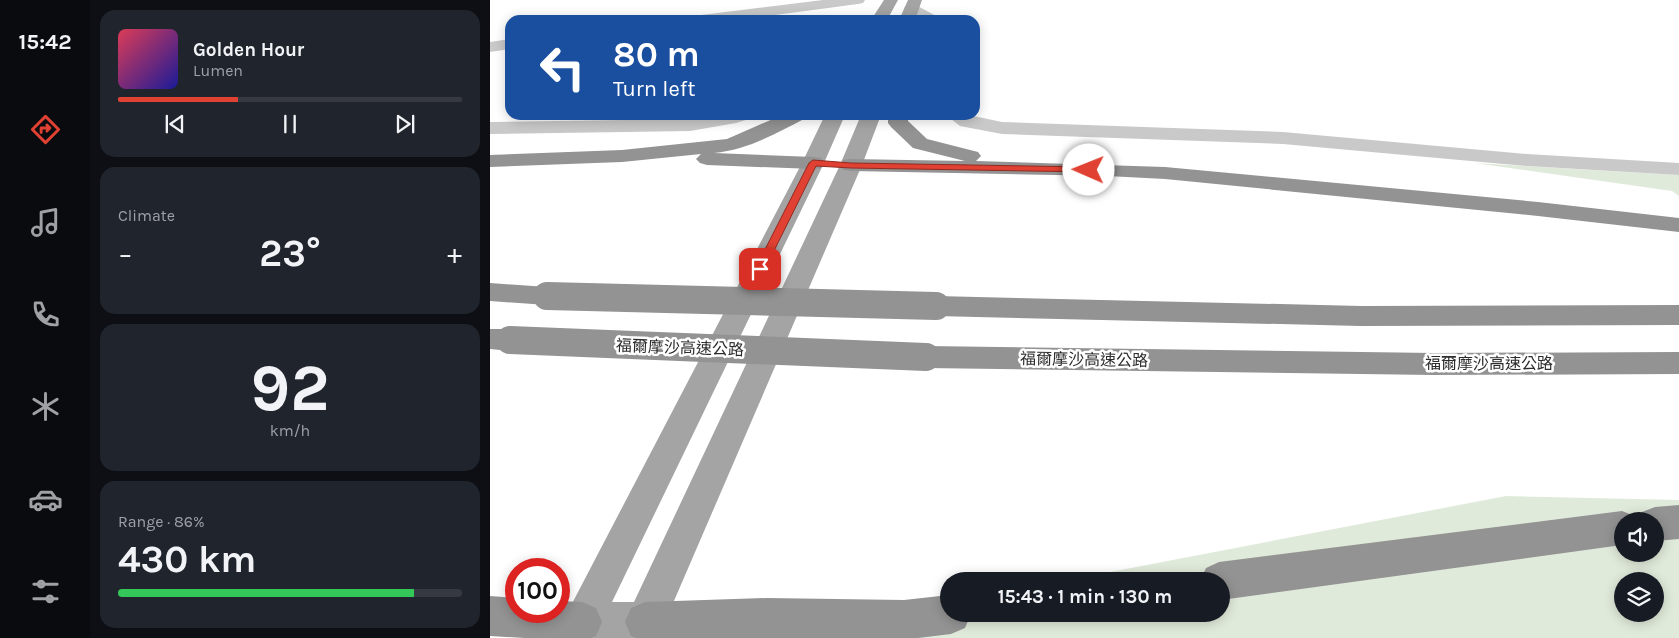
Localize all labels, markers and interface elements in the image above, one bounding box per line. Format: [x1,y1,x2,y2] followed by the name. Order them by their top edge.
[19,29,71,55] text: 15:42
[613,34,700,75] text: 80 m
[530,35,595,100] icon: left
[193,39,304,61] text: Golden Hour
[193,61,243,80] text: Lumen
[613,76,696,102] text: Turn left
[161,110,189,138] icon: previous
[276,110,304,138] icon: pause
[391,110,419,138] icon: next
[28,112,63,147] icon: directions
[1062,143,1114,195] position arrow
[28,205,63,240] icon: music
[118,206,175,225] text: Climate
[259,231,321,276] text: 23°
[118,237,133,270] text: −
[447,237,462,270] text: +
[739,248,781,290] pin
[746,255,774,283] icon: arrive
[28,297,63,332] icon: phone
[616,336,744,359] street label: 福爾摩沙高速公路
[1020,349,1148,370] street label: 福爾摩沙高速公路
[251,350,329,426] text: 92
[1425,354,1553,373] street label: 福爾摩沙高速公路
[28,389,63,424] icon: climate
[270,421,310,440] text: km/h
[28,482,63,517] icon: car
[118,512,205,531] text: Range · 86%
[1614,512,1664,622] map controls
[1614,512,1664,562] button: sound
[118,537,256,582] text: 430 km
[505,558,570,623] speed limit sign: 100
[1614,572,1664,622] button: layers
[28,574,63,609] icon: filters
[998,586,1172,608] text: 15:43 · 1 min · 130 m

